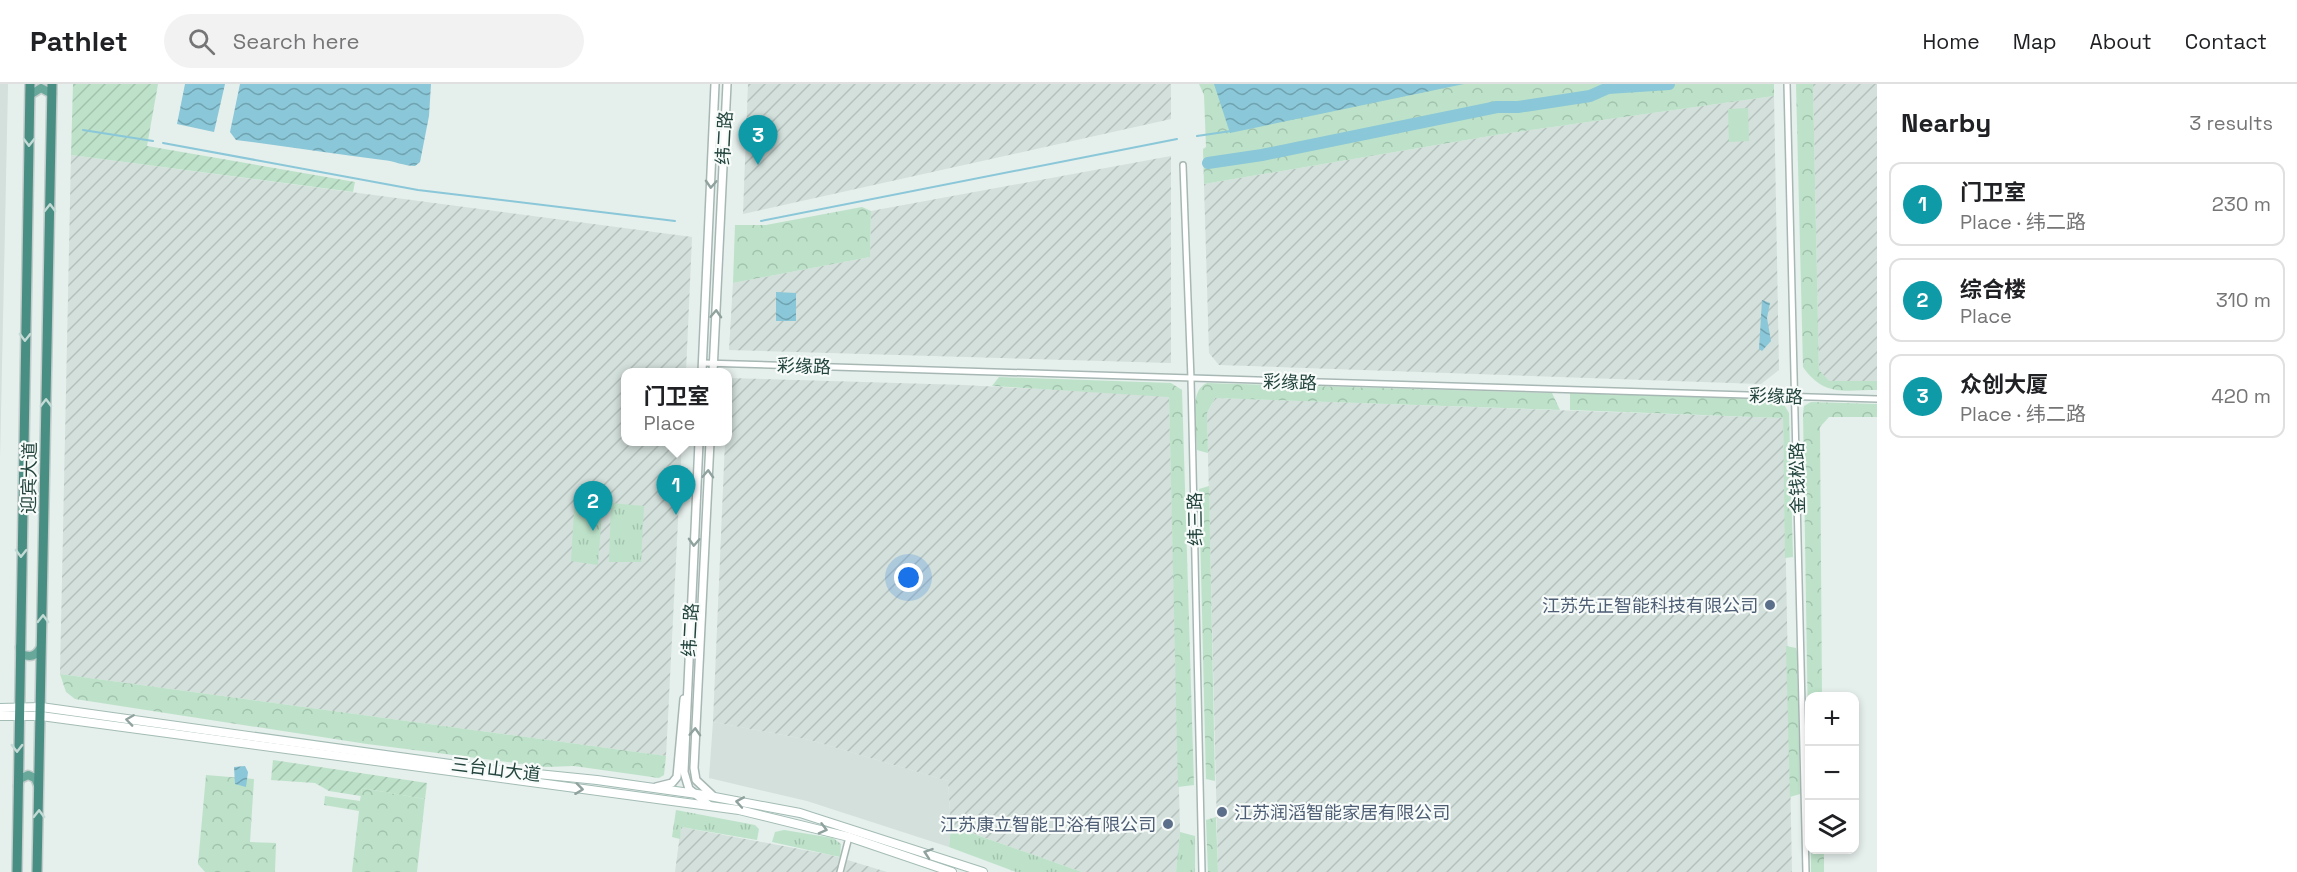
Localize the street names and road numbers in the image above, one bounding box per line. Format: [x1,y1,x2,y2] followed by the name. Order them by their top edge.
[711,110,737,166] street label: 纬二路
[777,354,831,378] street label: 彩缘路
[1263,370,1317,394] street label: 彩缘路
[1749,384,1803,408] street label: 彩缘路
[17,442,41,514] street label: 迎宾大道
[1785,442,1809,514] street label: 金钱松路
[1183,492,1207,546] street label: 纬三路
[677,602,703,658] street label: 纬二路
[450,752,542,786] street label: 三台山大道

